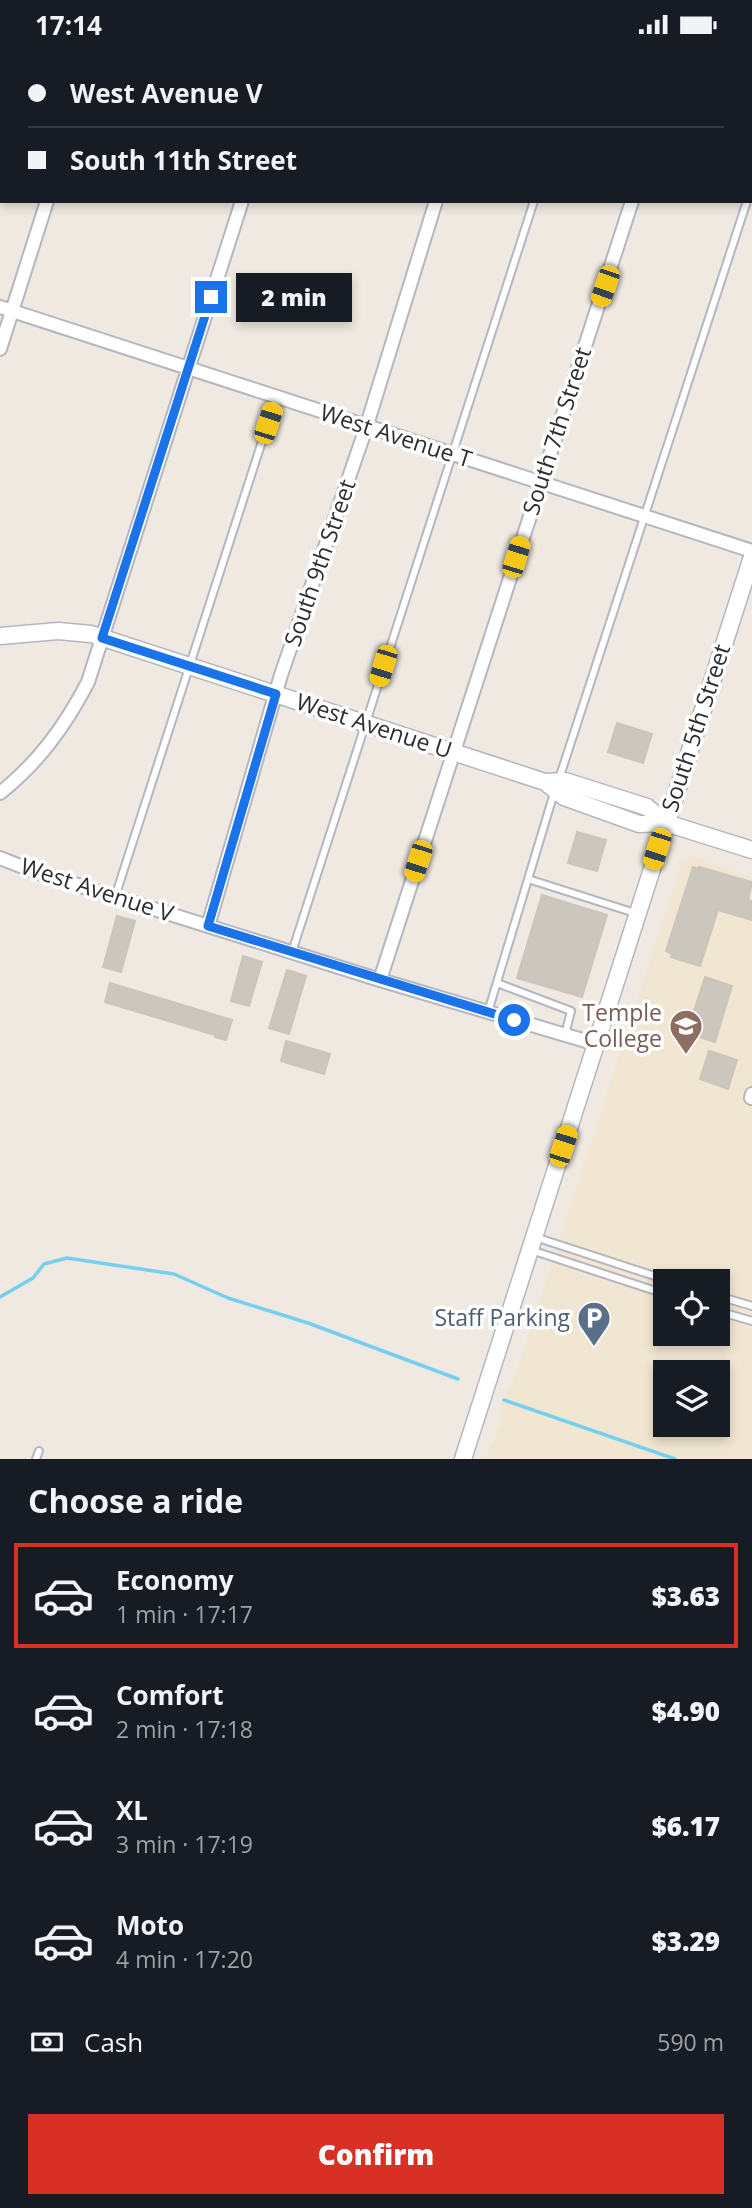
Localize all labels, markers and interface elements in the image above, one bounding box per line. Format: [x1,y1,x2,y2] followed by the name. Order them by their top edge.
[35,7,102,43] text: 17:14
[70,75,263,111] text: West Avenue V
[70,142,297,178] text: South 11th Street
[589,263,622,309] car
[235,273,351,321] callout: 2 min
[195,281,227,313] route end
[261,281,327,313] text: 2 min
[514,343,598,519] street label: South 7th Street
[316,395,477,475] street label: West Avenue T
[252,400,285,446] car
[276,475,363,650] street label: South 9th Street
[500,534,533,580] car
[653,640,737,816] street label: South 5th Street
[367,643,400,689] car
[292,685,456,765] street label: West Avenue U
[641,826,674,872] car
[402,838,435,884] car
[17,849,178,929] street label: West Avenue V
[582,996,662,1054] place label: Temple College
[498,1004,530,1036] route start
[667,1007,705,1056] school or university icon: Temple College
[547,1123,580,1169] car
[653,1269,730,1437] map controls
[653,1269,730,1346] button: locate
[575,1299,613,1348] parking icon: Staff Parking
[434,1301,571,1333] place label: Staff Parking
[653,1360,730,1437] button: layers
[28,1479,243,1522] text: Choose a ride
[116,1562,234,1598] text: Economy
[32,1564,95,1627] icon: car
[652,1578,720,1614] text: $3.63
[116,1598,253,1630] text: 1 min · 17:17
[116,1677,223,1713] text: Comfort
[32,1679,95,1742] icon: car
[652,1693,720,1729] text: $4.90
[116,1713,253,1745] text: 2 min · 17:18
[116,1792,148,1828] text: XL
[32,1794,95,1857] icon: car
[652,1808,720,1844] text: $6.17
[116,1828,253,1860] text: 3 min · 17:19
[116,1907,184,1943] text: Moto
[32,1909,95,1972] icon: car
[652,1923,720,1959] text: $3.29
[116,1943,253,1975] text: 4 min · 17:20
[28,2023,66,2061] icon: cash
[84,2024,143,2060] text: Cash
[657,2026,724,2058] text: 590 m
[28,2114,724,2194] button: Confirm

